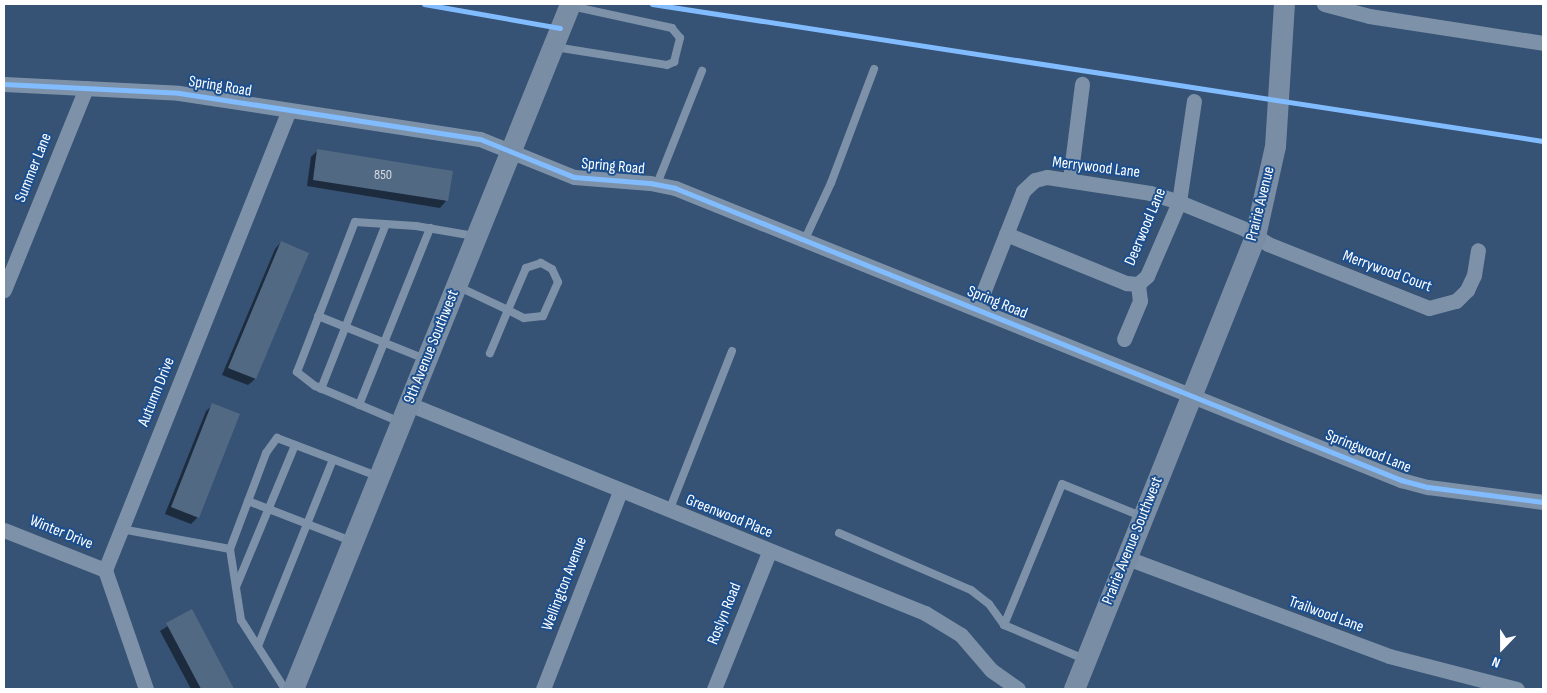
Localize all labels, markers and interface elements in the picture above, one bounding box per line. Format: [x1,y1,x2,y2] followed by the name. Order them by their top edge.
[187,73,253,101] street label: Spring Road
[11,131,57,205] street label: Summer Lane
[1051,153,1141,183] street label: Merrywood Lane
[581,155,645,179] street label: Spring Road
[1243,165,1279,243] street label: Prairie Avenue
[374,167,392,183] house number: 850
[1121,185,1171,269] street label: Deerwood Lane
[1340,247,1434,297] street label: Merrywood Court
[964,282,1030,324] street label: Spring Road
[400,287,464,407] street label: 9th Avenue Southwest
[134,355,180,429] street label: Autumn Drive
[1322,426,1414,478] street label: Springwood Lane
[1099,474,1167,608] street label: Prairie Avenue Southwest
[683,491,775,543] street label: Greenwood Place
[27,512,95,554] street label: Winter Drive
[538,534,592,634] street label: Wellington Avenue
[704,580,746,648] street label: Roslyn Road
[1286,593,1366,637] street label: Trailwood Lane
[1477,623,1527,673] north arrow
[1490,653,1503,672] text: N

